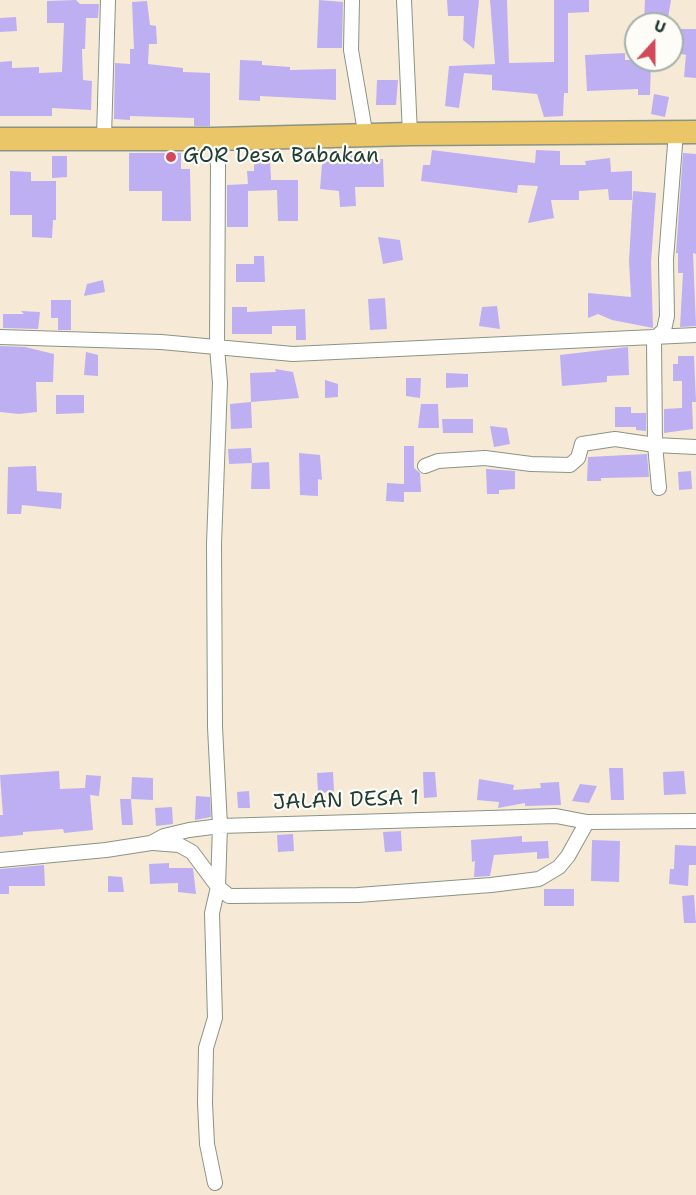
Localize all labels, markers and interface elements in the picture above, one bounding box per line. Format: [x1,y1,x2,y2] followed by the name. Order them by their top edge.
[624,12,684,72] north arrow
[651,15,669,38] text: U
[183,144,379,170] place label: GOR Desa Babakan
[164,150,178,164] marker: GOR Desa Babakan
[272,786,420,816] street label: JALAN DESA 1

